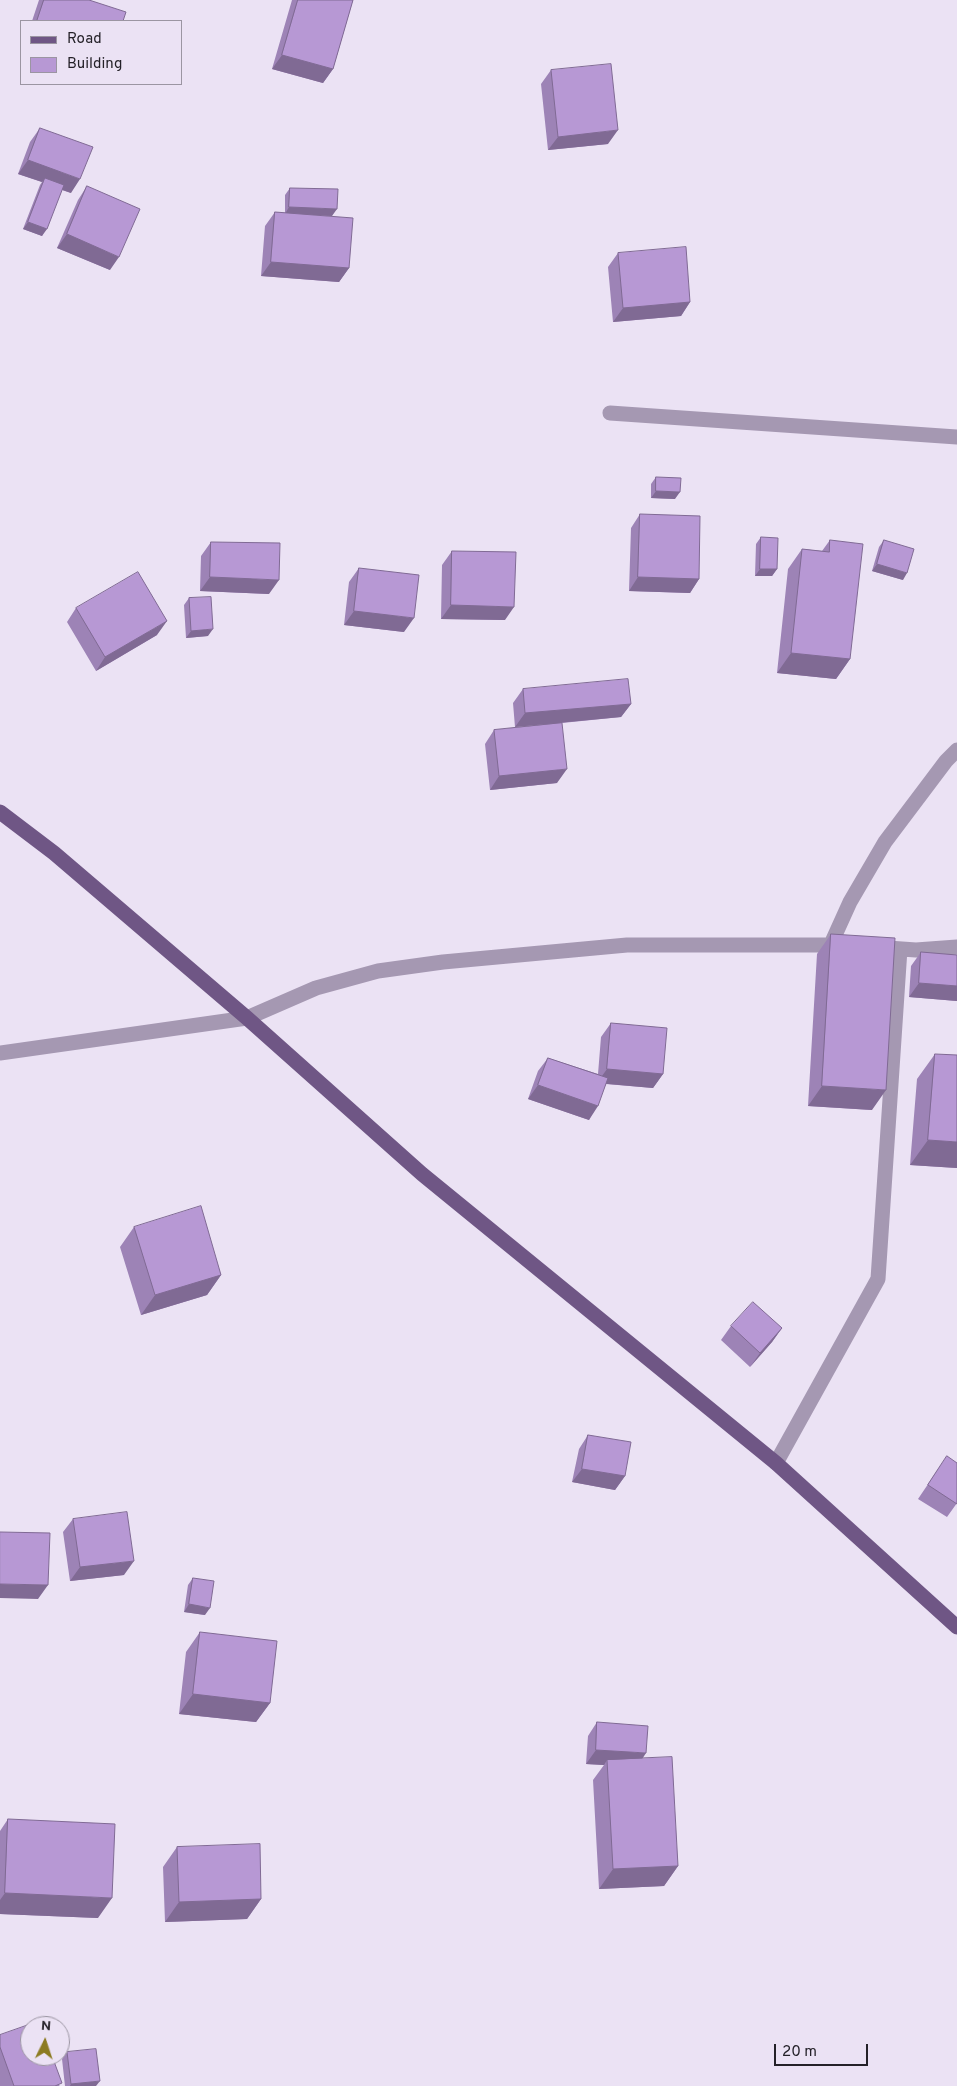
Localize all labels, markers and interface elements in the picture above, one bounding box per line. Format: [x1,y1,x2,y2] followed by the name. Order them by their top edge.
[20,20,182,85] legend
[67,30,102,49] text: Road
[67,55,122,74] text: Building
[20,2016,70,2066] north arrow
[40,2018,52,2035] text: N
[777,2034,871,2066] scale bar
[782,2043,817,2062] text: 20 m

